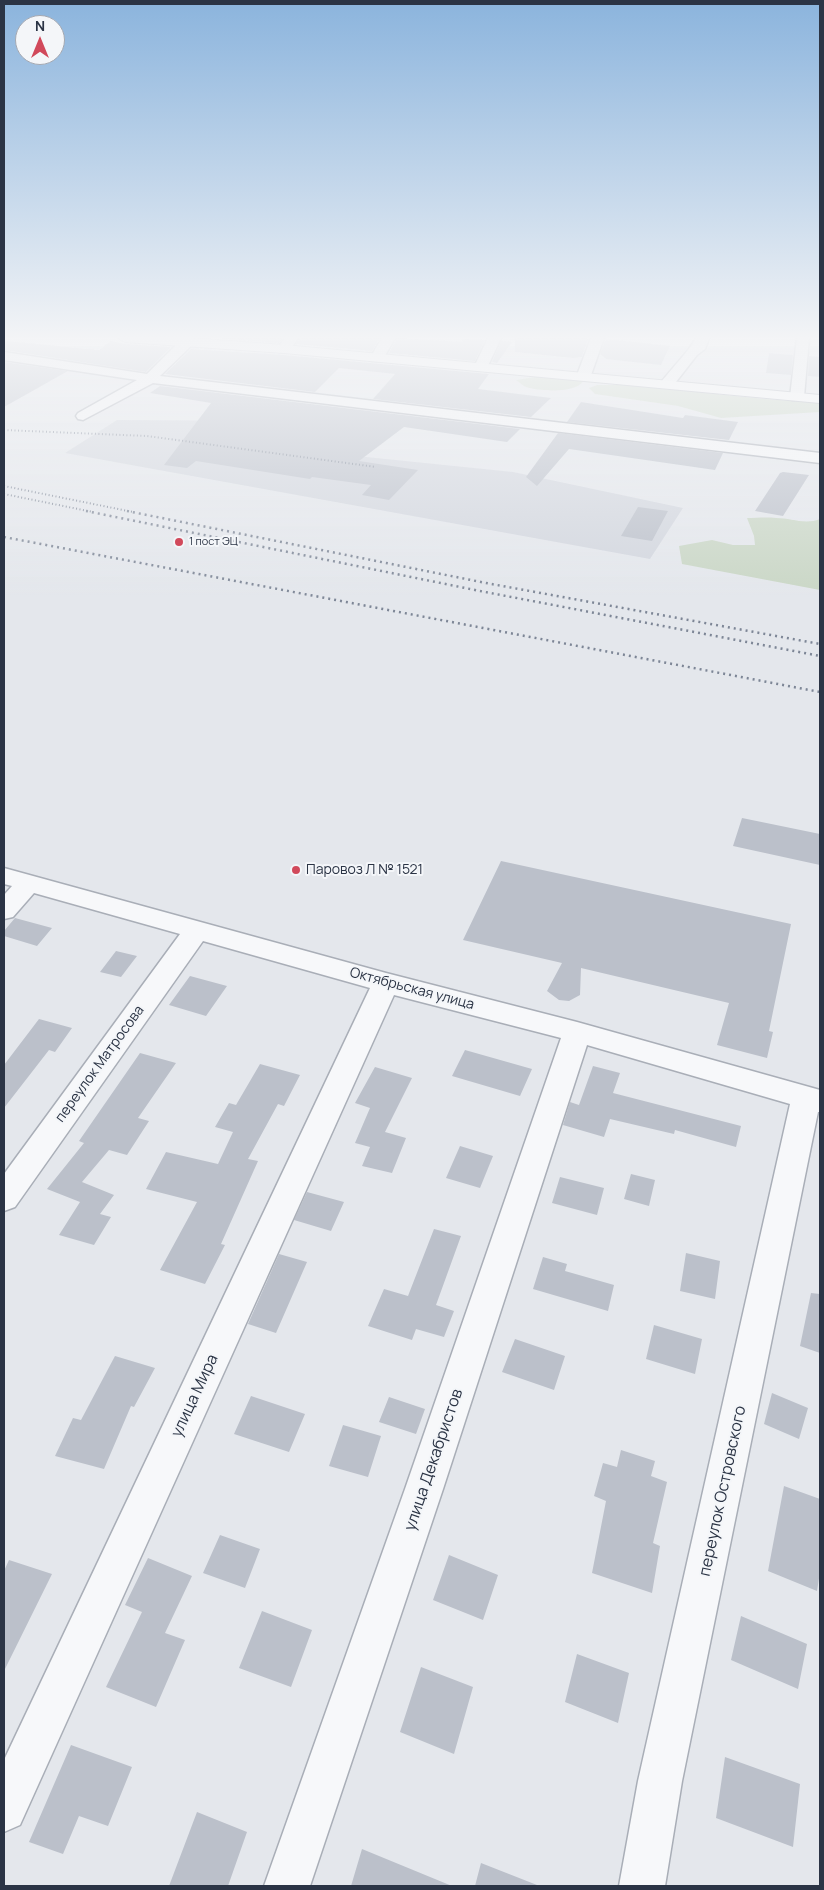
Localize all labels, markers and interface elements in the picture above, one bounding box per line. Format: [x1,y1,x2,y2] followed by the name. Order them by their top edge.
[15,15,65,65] north arrow
[35,16,45,35] text: N
[189,535,238,549] place label: 1 пост ЭЦ
[173,536,185,548] marker: 1 пост ЭЦ
[306,862,423,878] place label: Паровоз Л № 1521
[290,864,302,876] marker: Паровоз Л № 1521
[348,964,476,1014] street label: Октябрьская улица
[52,1002,148,1126] street label: переулок Матросова
[167,1351,223,1441] street label: улица Мира
[401,1386,467,1534] street label: улица Декабристов
[696,1404,750,1578] street label: переулок Островского

